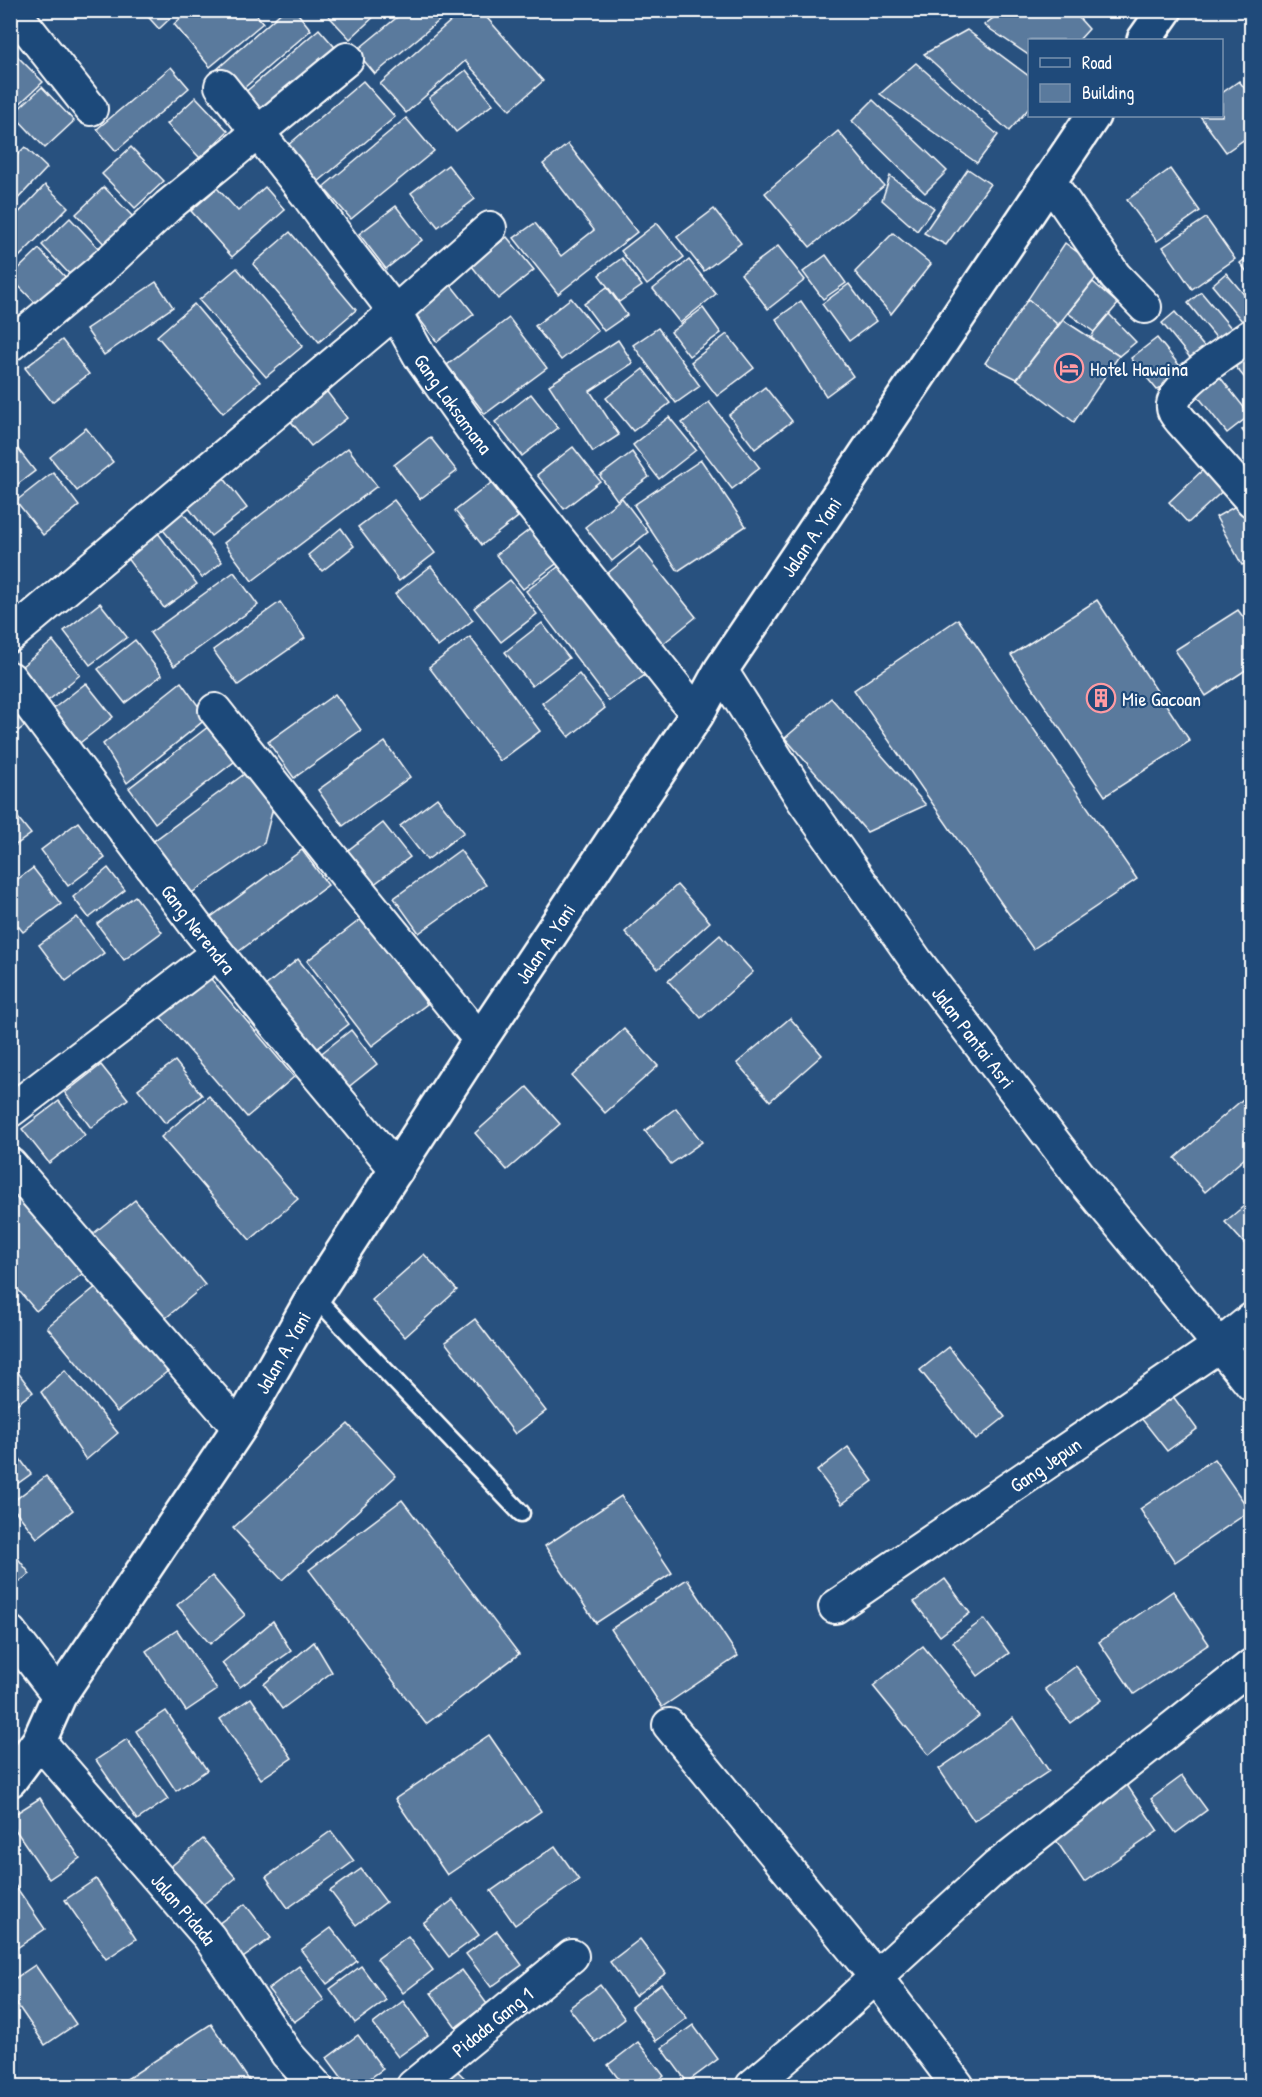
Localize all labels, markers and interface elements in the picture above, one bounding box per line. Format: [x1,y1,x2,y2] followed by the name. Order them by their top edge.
[1028,39,1223,117] legend
[1082,50,1112,75] text: Road
[1082,80,1134,105] text: Building
[408,348,499,459] street label: Gang Laksamana
[1053,352,1085,384] hotel icon: Hotel Hawaina
[1090,355,1188,382] place label: Hotel Hawaina
[774,491,847,582] street label: Jalan A. Yani
[1085,682,1117,714] building icon: Mie Gacoan
[1122,685,1201,712] place label: Mie Gacoan
[156,878,243,979] street label: Gang Nerendra
[508,898,581,988] street label: Jalan A. Yani
[926,980,1022,1094] street label: Jalan Pantai Asri
[248,1306,316,1398] street label: Jalan A. Yani
[1004,1430,1086,1498] street label: Gang Jepun
[146,1867,224,1950] street label: Jalan Pidada
[446,1980,538,2063] street label: Pidada Gang 1

